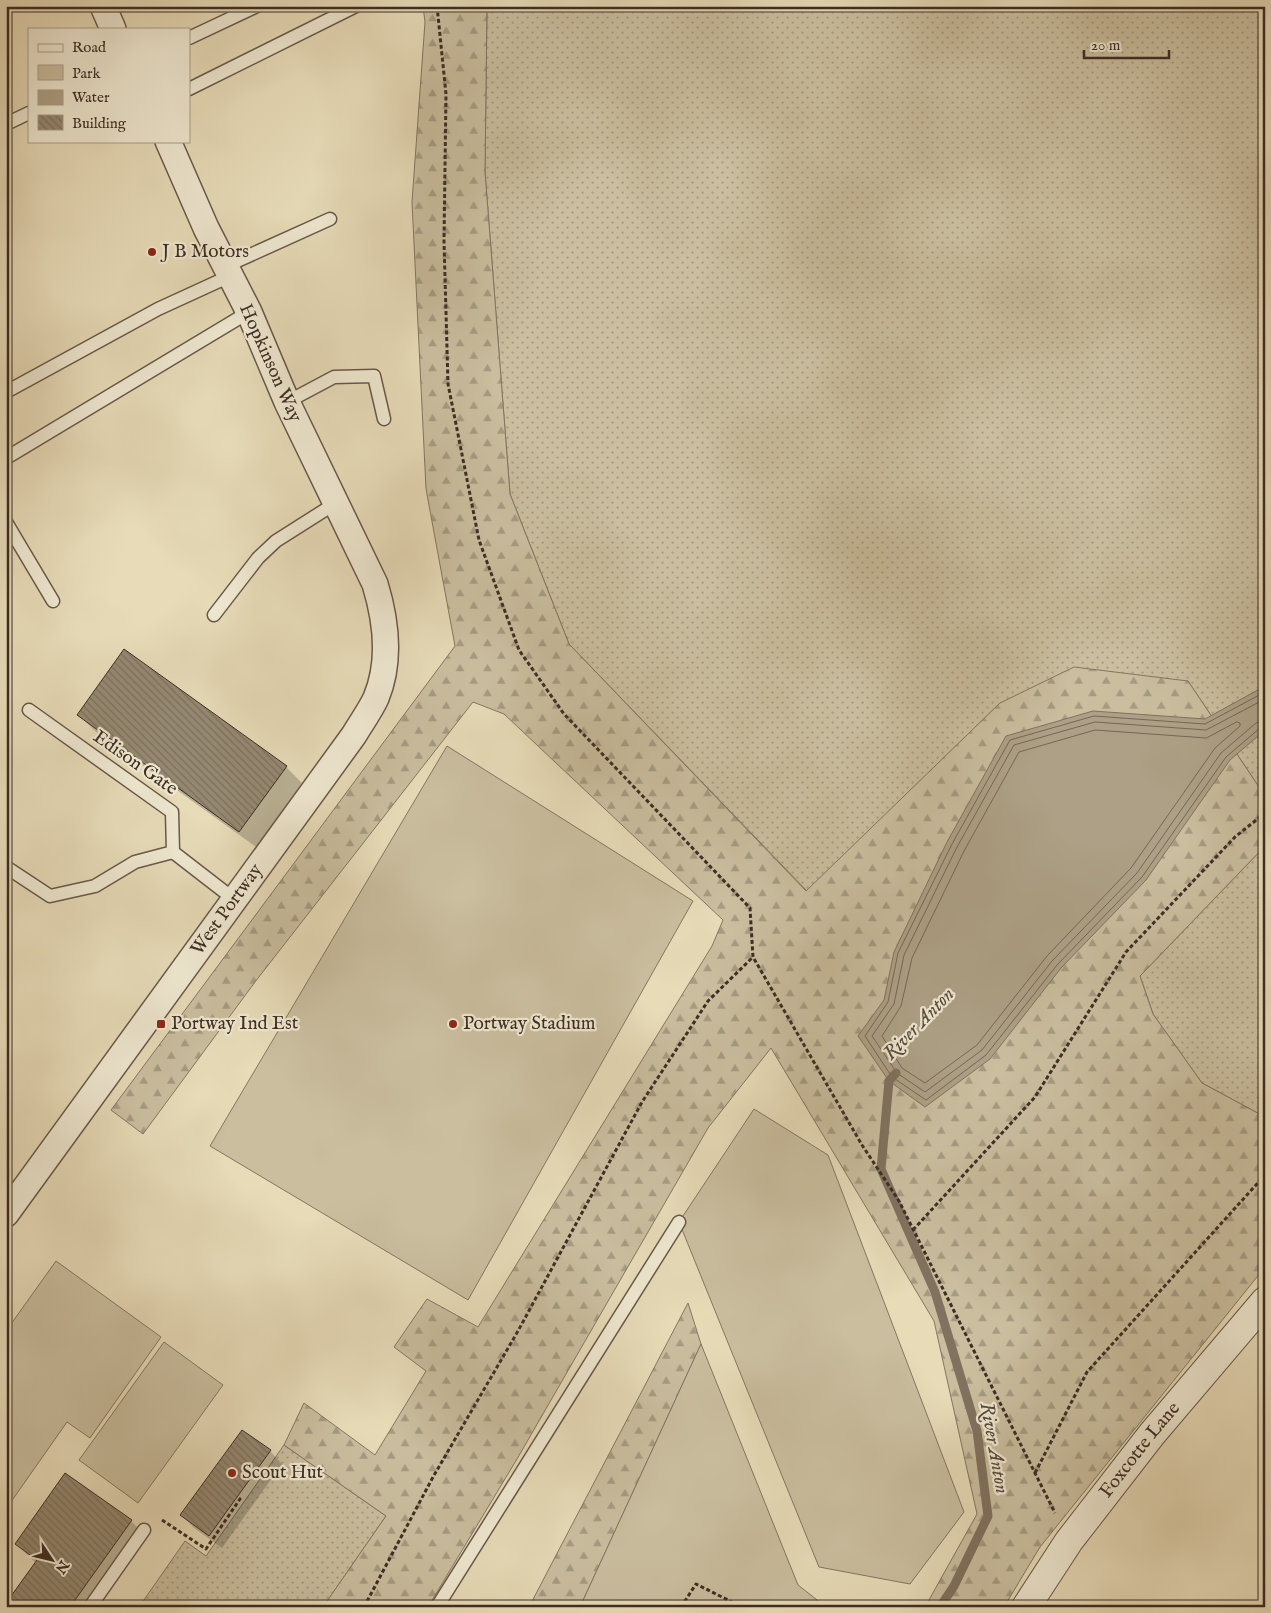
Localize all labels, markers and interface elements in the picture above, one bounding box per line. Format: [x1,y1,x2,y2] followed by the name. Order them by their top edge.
[28,28,190,142] legend
[1084,28,1168,60] scale bar
[1091,36,1121,55] text: 20 m
[72,38,107,57] text: Road
[72,64,102,83] text: Park
[72,88,110,107] text: Water
[72,114,127,133] text: Building
[160,240,249,264] place label: J B Motors
[146,246,158,258] marker: J B Motors
[233,300,307,427] street label: Hopkinson Way
[88,725,182,801] street label: Edison Gate
[186,859,269,960] street label: West Portway
[878,982,960,1066] water label: River Anton
[171,1012,299,1036] place label: Portway Ind Est
[463,1012,596,1036] place label: Portway Stadium
[155,1018,167,1030] marker: Portway Ind Est
[447,1018,459,1030] marker: Portway Stadium
[1095,1397,1186,1503] street label: Foxcotte Lane
[974,1400,1014,1496] water label: River Anton
[242,1461,323,1485] place label: Scout Hut
[226,1467,238,1479] marker: Scout Hut
[28,1536,78,1586] north arrow
[51,1556,73,1577] text: N

